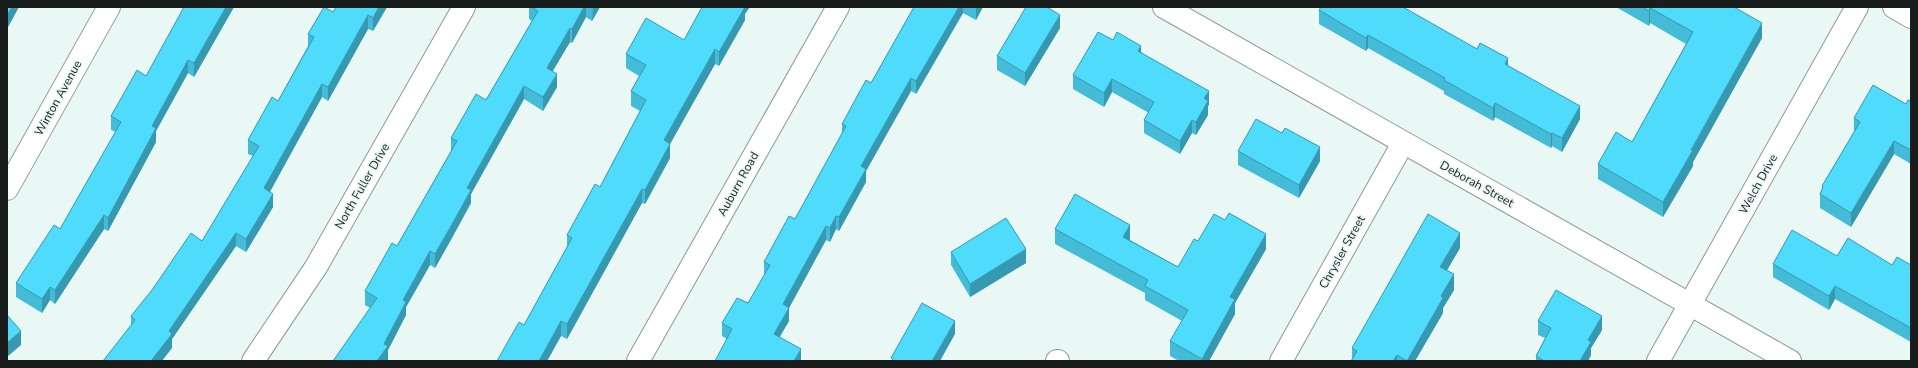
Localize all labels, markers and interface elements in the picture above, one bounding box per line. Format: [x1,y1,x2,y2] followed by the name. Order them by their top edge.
[31,57,85,139] street label: Winton Avenue
[331,140,393,232] street label: North Fuller Drive
[714,149,762,219] street label: Auburn Road
[1735,151,1781,217] street label: Welch Drive
[1437,157,1518,211] street label: Deborah Street
[1315,212,1369,291] street label: Chrysler Street

